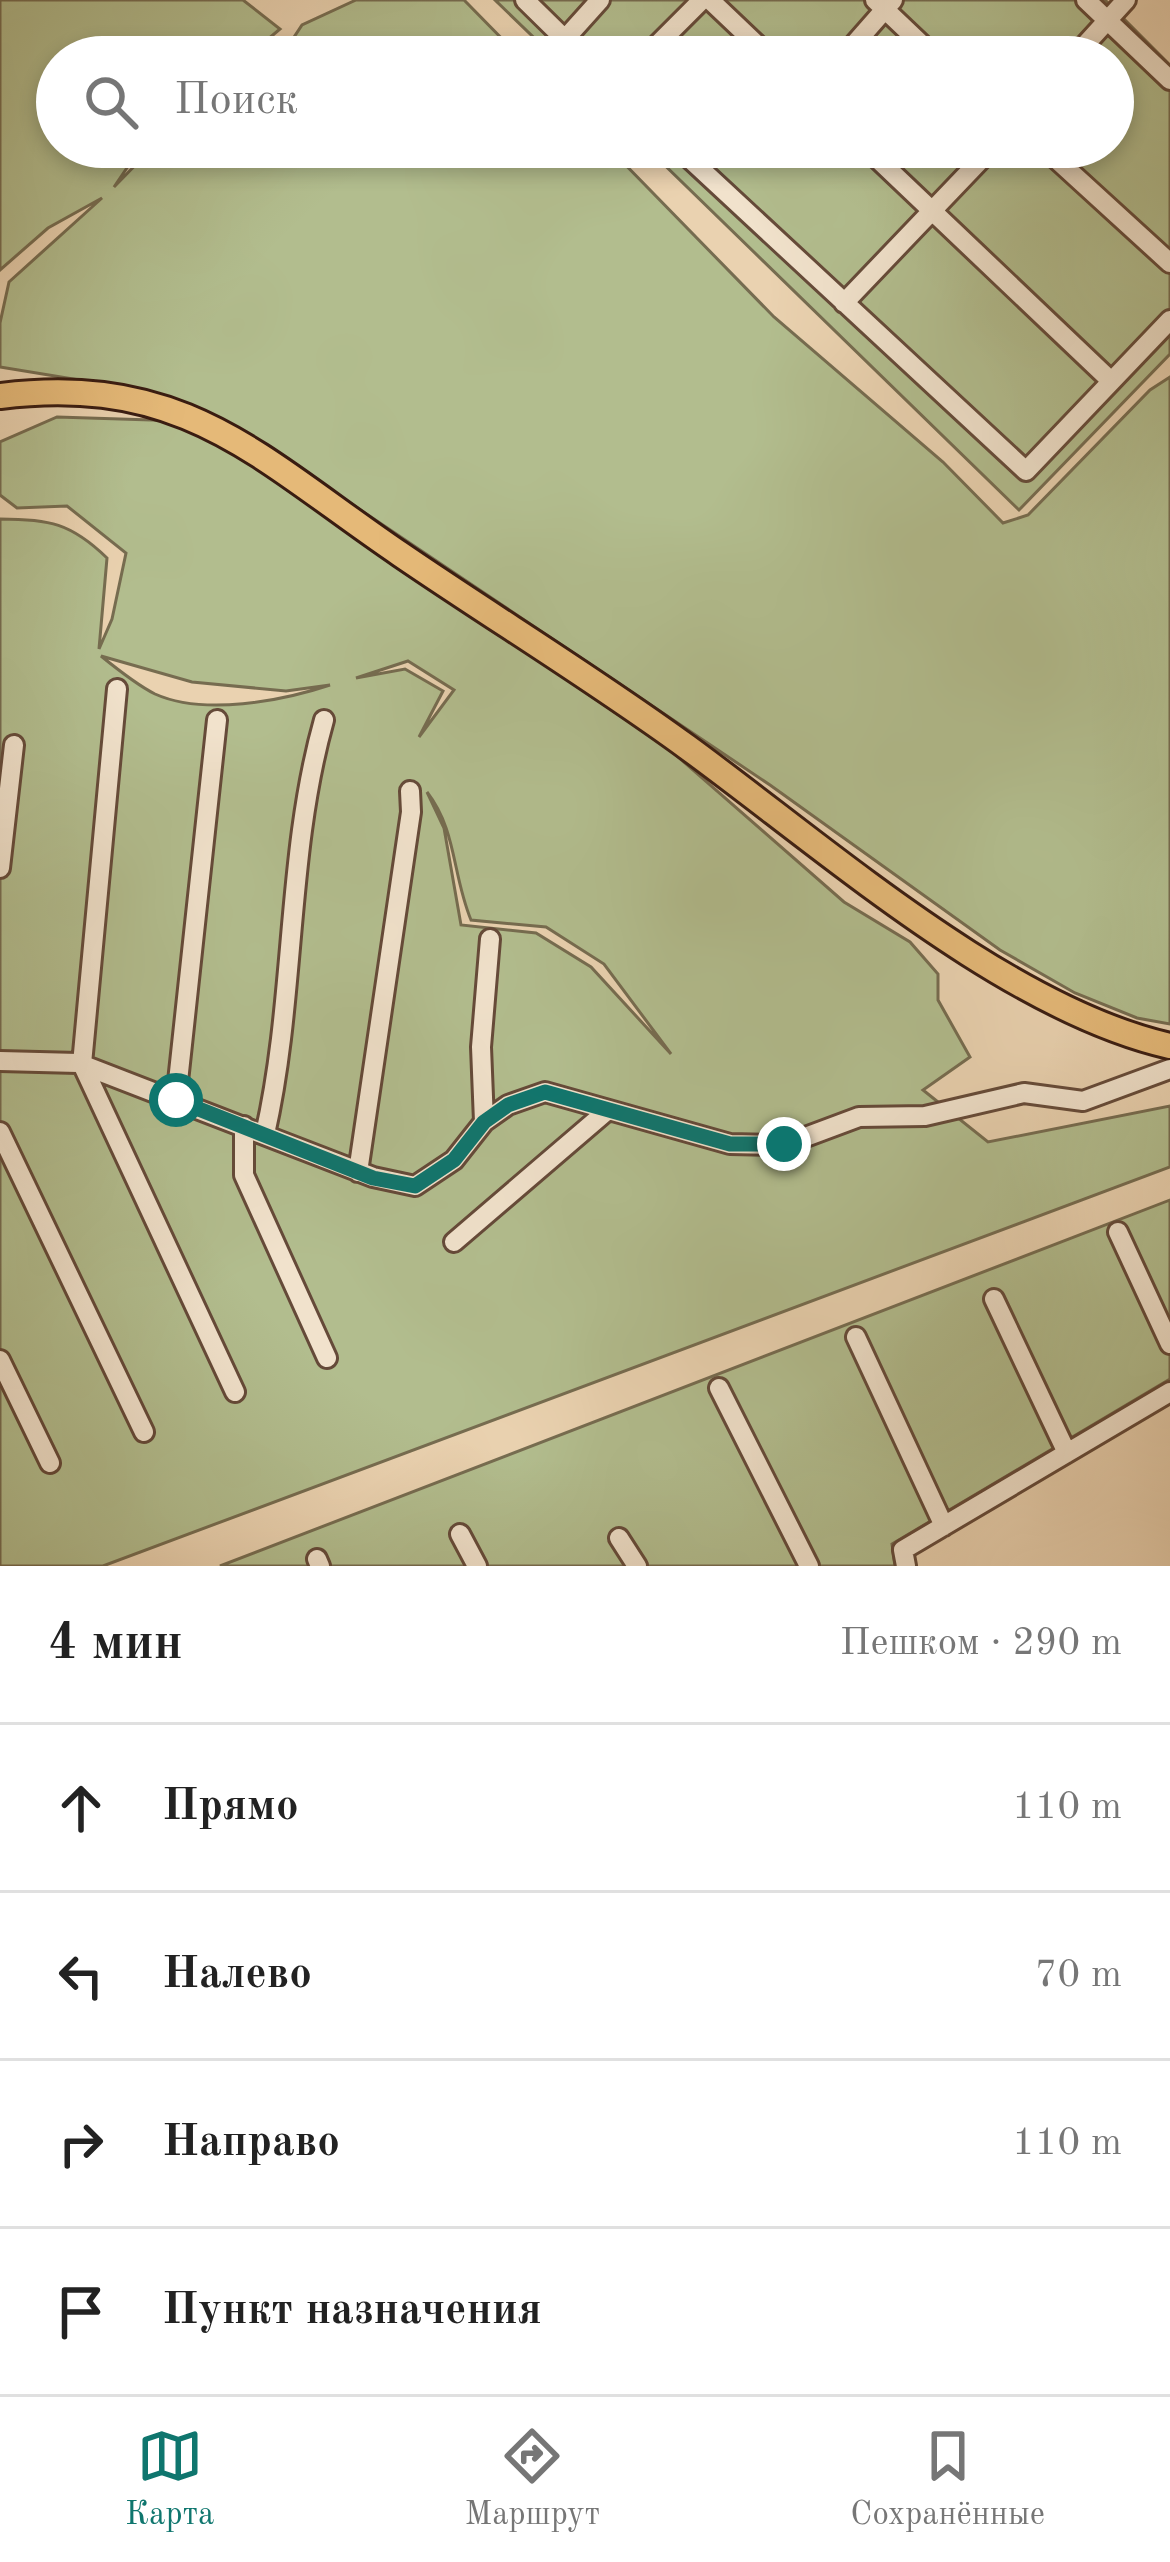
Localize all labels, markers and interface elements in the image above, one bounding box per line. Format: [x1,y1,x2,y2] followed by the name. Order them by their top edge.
[36,36,1134,168] search box
[78,69,144,135] icon: search
[174,79,298,124] text: Поиск
[149,1073,203,1127] route start
[757,1117,811,1171] route end
[48,1619,183,1670] text: 4 мин
[840,1624,1122,1663] text: Пешком · 290 m
[48,1775,114,1841] icon: ahead
[162,1785,299,1830] text: Прямо
[1012,1788,1122,1827] text: 110 m
[48,1943,114,2009] icon: left
[162,1953,312,1998] text: Налево
[1035,1956,1122,1995] text: 70 m
[48,2111,114,2177] icon: right
[162,2121,340,2166] text: Направо
[1012,2124,1122,2163] text: 110 m
[48,2279,114,2345] icon: arrive
[162,2289,542,2334] text: Пункт назначения
[125,2423,214,2536] tab: Карта
[465,2423,600,2536] tab: Маршрут
[850,2423,1045,2536] tab: Сохранённые

